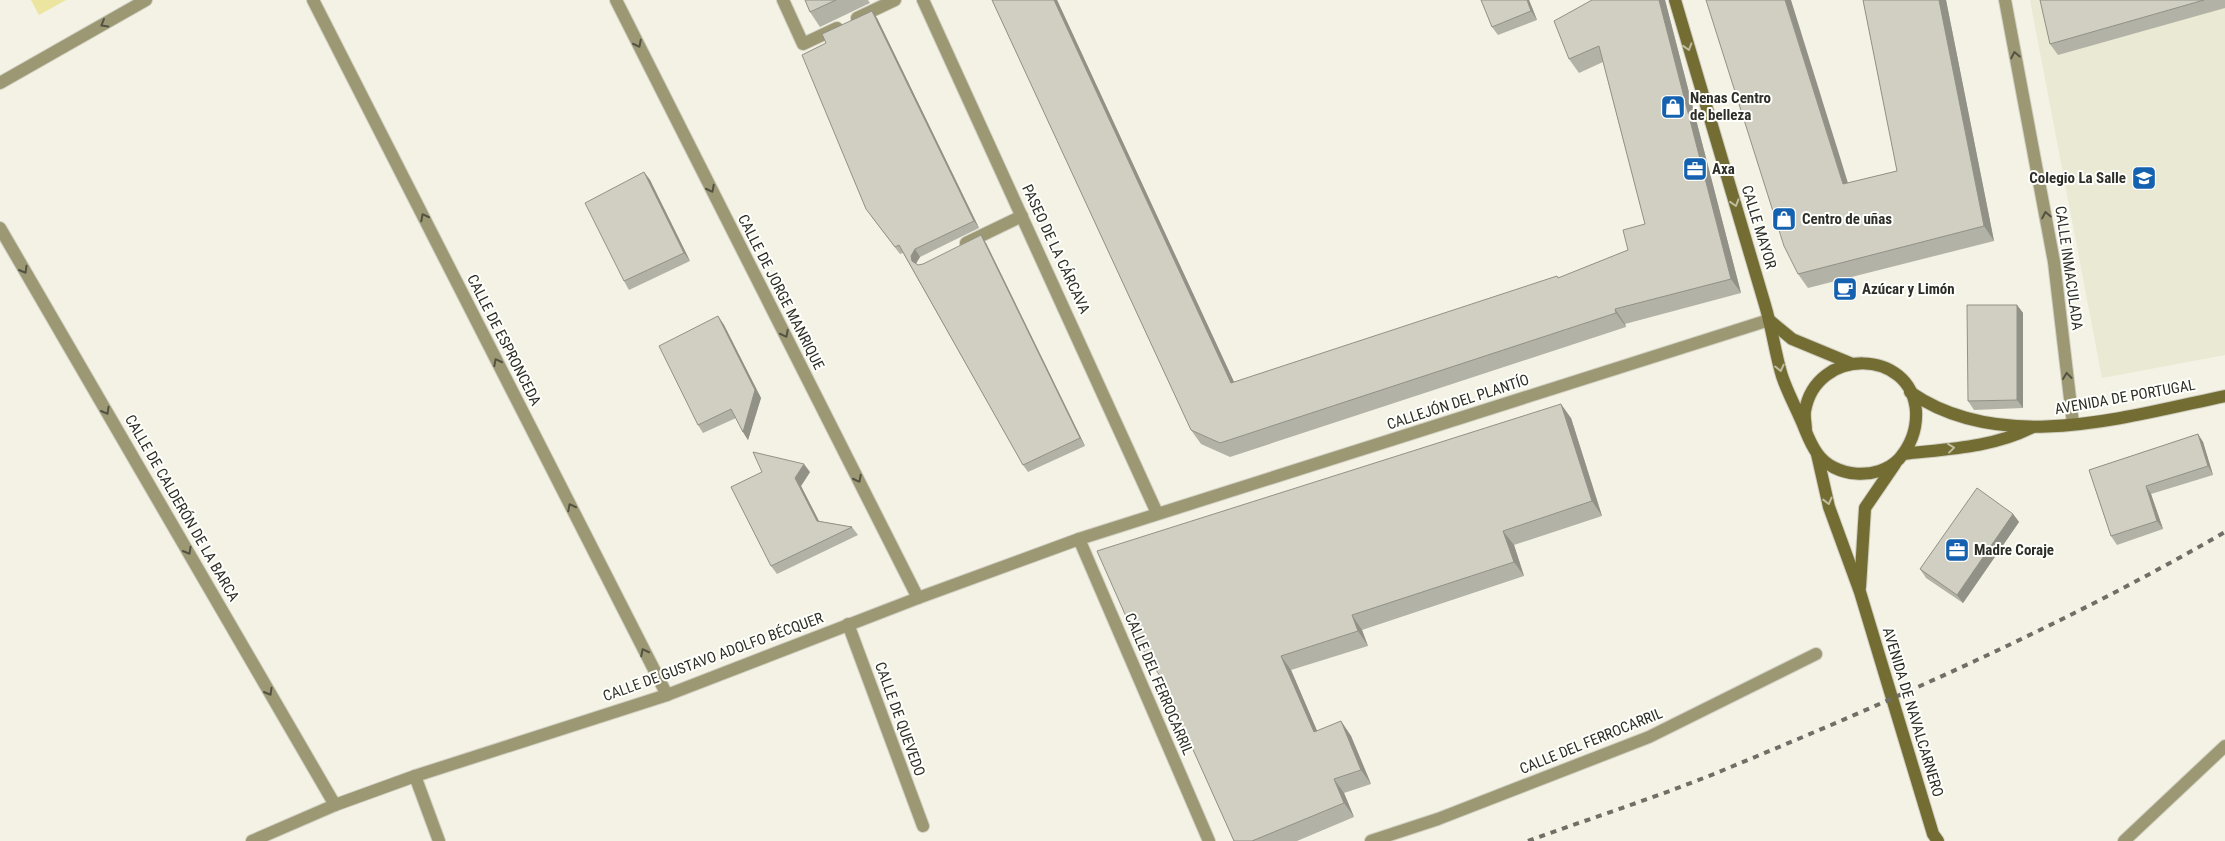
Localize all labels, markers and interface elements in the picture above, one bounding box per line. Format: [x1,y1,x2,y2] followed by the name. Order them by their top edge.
[100,18,109,28] one-way arrow
[632,38,642,47] one-way arrow
[1683,42,1693,50] one-way arrow
[2011,51,2021,60] one-way arrow
[1690,89,1771,124] place label: Nenas Centro de belleza
[1660,94,1686,120] shop icon: Nenas Centro de belleza
[1682,156,1708,182] office icon: Axa
[1712,160,1735,178] place label: Axa
[2131,165,2157,191] school or university icon: Colegio La Salle
[2029,169,2126,187] place label: Colegio La Salle
[1018,181,1094,317] street label: PASEO DE LA CÁRCAVA
[705,183,715,192] one-way arrow
[1738,183,1780,271] street label: CALLE MAYOR
[1729,198,1739,206] one-way arrow
[2051,205,2087,332] street label: CALLE INMACULADA
[1771,206,1797,232] shop icon: Centro de uñas
[1802,210,1892,228] place label: Centro de uñas
[734,211,828,373] street label: CALLE DE JORGE MANRIQUE
[2041,211,2051,219] one-way arrow
[420,213,430,222] one-way arrow
[18,265,28,274] one-way arrow
[463,271,545,409] street label: CALLE DE ESPRONCEDA
[1832,276,1858,302] cafe icon: Azúcar y Limón
[1862,280,1955,298] place label: Azúcar y Limón
[778,329,789,338] one-way arrow
[493,358,503,367] one-way arrow
[1774,363,1785,372] one-way arrow
[1385,371,1531,433] street label: CALLEJÓN DEL PLANTÍO
[2062,372,2073,380] one-way arrow
[2053,376,2197,418] street label: AVENIDA DE PORTUGAL
[100,405,110,414] one-way arrow
[121,411,243,605] street label: CALLE DE CALDERÓN DE LA BARCA
[1947,444,1955,454] one-way arrow
[852,474,862,483] one-way arrow
[1822,497,1833,506] one-way arrow
[567,503,577,512] one-way arrow
[1944,537,1970,563] office icon: Madre Coraje
[1974,541,2054,559] place label: Madre Coraje
[181,546,191,555] one-way arrow
[600,609,826,705] street label: CALLE DE GUSTAVO ADOLFO BÉCQUER
[1121,610,1197,758] street label: CALLE DEL FERROCARRIL
[1879,625,1947,799] street label: AVENIDA DE NAVALCARNERO
[640,648,650,657] one-way arrow
[871,659,929,779] street label: CALLE DE QUEVEDO
[263,686,273,695] one-way arrow
[1517,704,1665,778] street label: CALLE DEL FERROCARRIL

